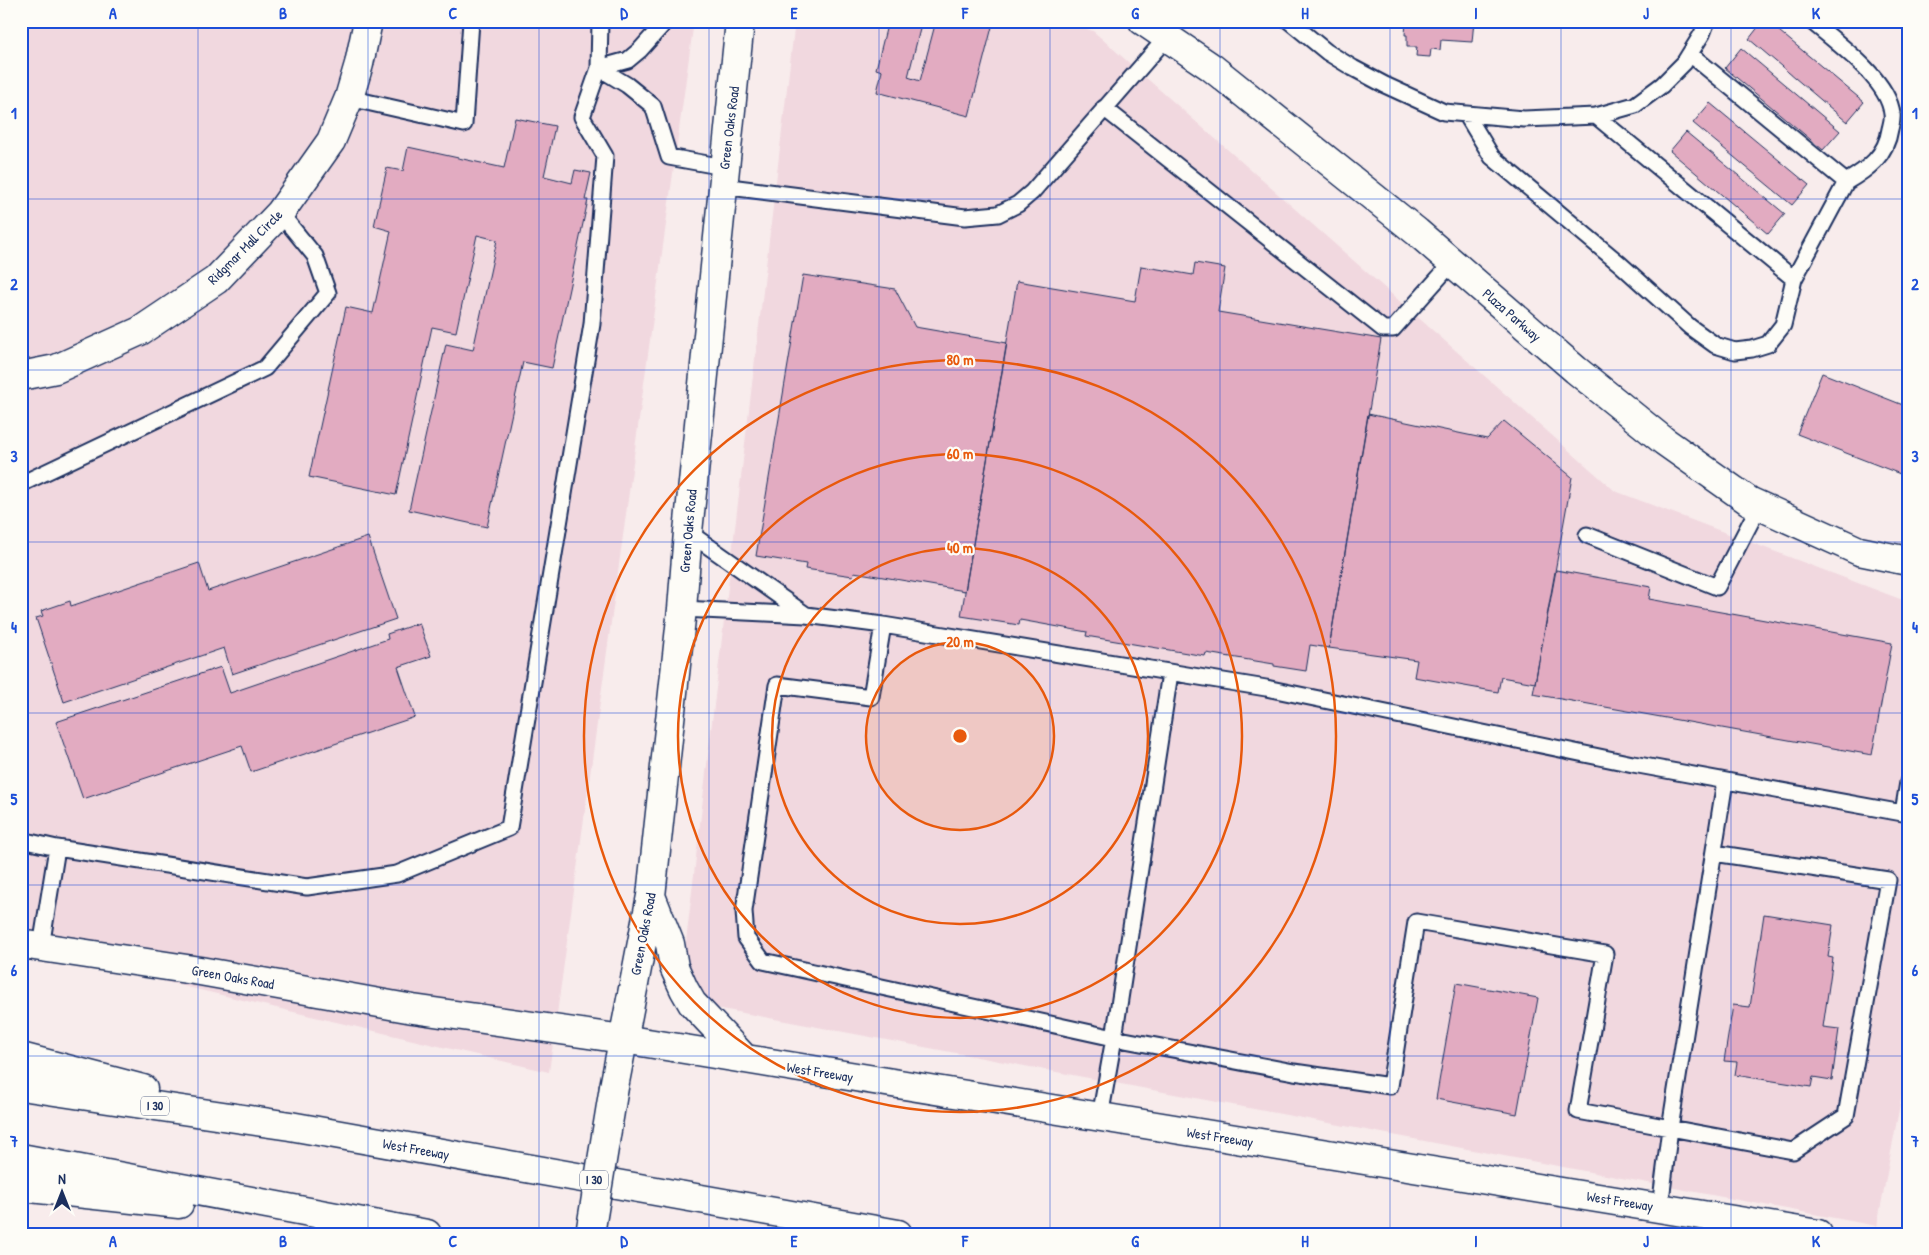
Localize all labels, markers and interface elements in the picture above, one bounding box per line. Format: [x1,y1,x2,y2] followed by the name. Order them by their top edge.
[109,2,117,24] text: A
[279,2,287,24] text: B
[449,2,458,24] text: C
[620,2,628,24] text: D
[790,2,798,24] text: E
[961,2,969,24] text: F
[1131,2,1139,24] text: G
[1301,2,1309,24] text: H
[1474,2,1478,24] text: I
[1643,2,1649,24] text: J
[1812,2,1821,24] text: K
[714,85,743,171] street label: Green Oaks Road
[11,102,17,124] text: 1
[1912,102,1918,124] text: 1
[203,205,287,289] street label: Ridgmar Mall Circle
[10,273,18,295] text: 2
[1911,273,1919,295] text: 2
[1478,284,1546,346] street label: Plaza Parkway
[947,349,973,370] text: 80 m
[947,443,973,464] text: 60 m
[10,445,18,467] text: 3
[1911,445,1919,467] text: 3
[674,488,701,573] street label: Green Oaks Road
[947,537,973,558] text: 40 m
[11,616,17,638] text: 4
[1912,616,1918,638] text: 4
[946,631,974,652] text: 20 m
[951,727,969,745] centre of rings
[11,788,18,810] text: 5
[1912,788,1919,810] text: 5
[625,891,660,977] street label: Green Oaks Road
[11,959,18,981] text: 6
[1912,959,1919,981] text: 6
[190,960,276,993] street label: Green Oaks Road
[785,1057,855,1087] street label: West Freeway
[141,1096,169,1116] road number: I 30
[1185,1122,1255,1152] street label: West Freeway
[9,1130,18,1152] text: 7
[1910,1130,1919,1152] text: 7
[381,1133,451,1165] street label: West Freeway
[38,1168,88,1218] north arrow
[58,1169,66,1188] text: N
[580,1170,608,1190] road number: I 30
[1585,1186,1655,1216] street label: West Freeway
[109,1230,117,1252] text: A
[279,1230,287,1252] text: B
[449,1230,458,1252] text: C
[620,1230,628,1252] text: D
[790,1230,798,1252] text: E
[961,1230,969,1252] text: F
[1131,1230,1139,1252] text: G
[1301,1230,1309,1252] text: H
[1474,1230,1478,1252] text: I
[1643,1230,1649,1252] text: J
[1812,1230,1821,1252] text: K

